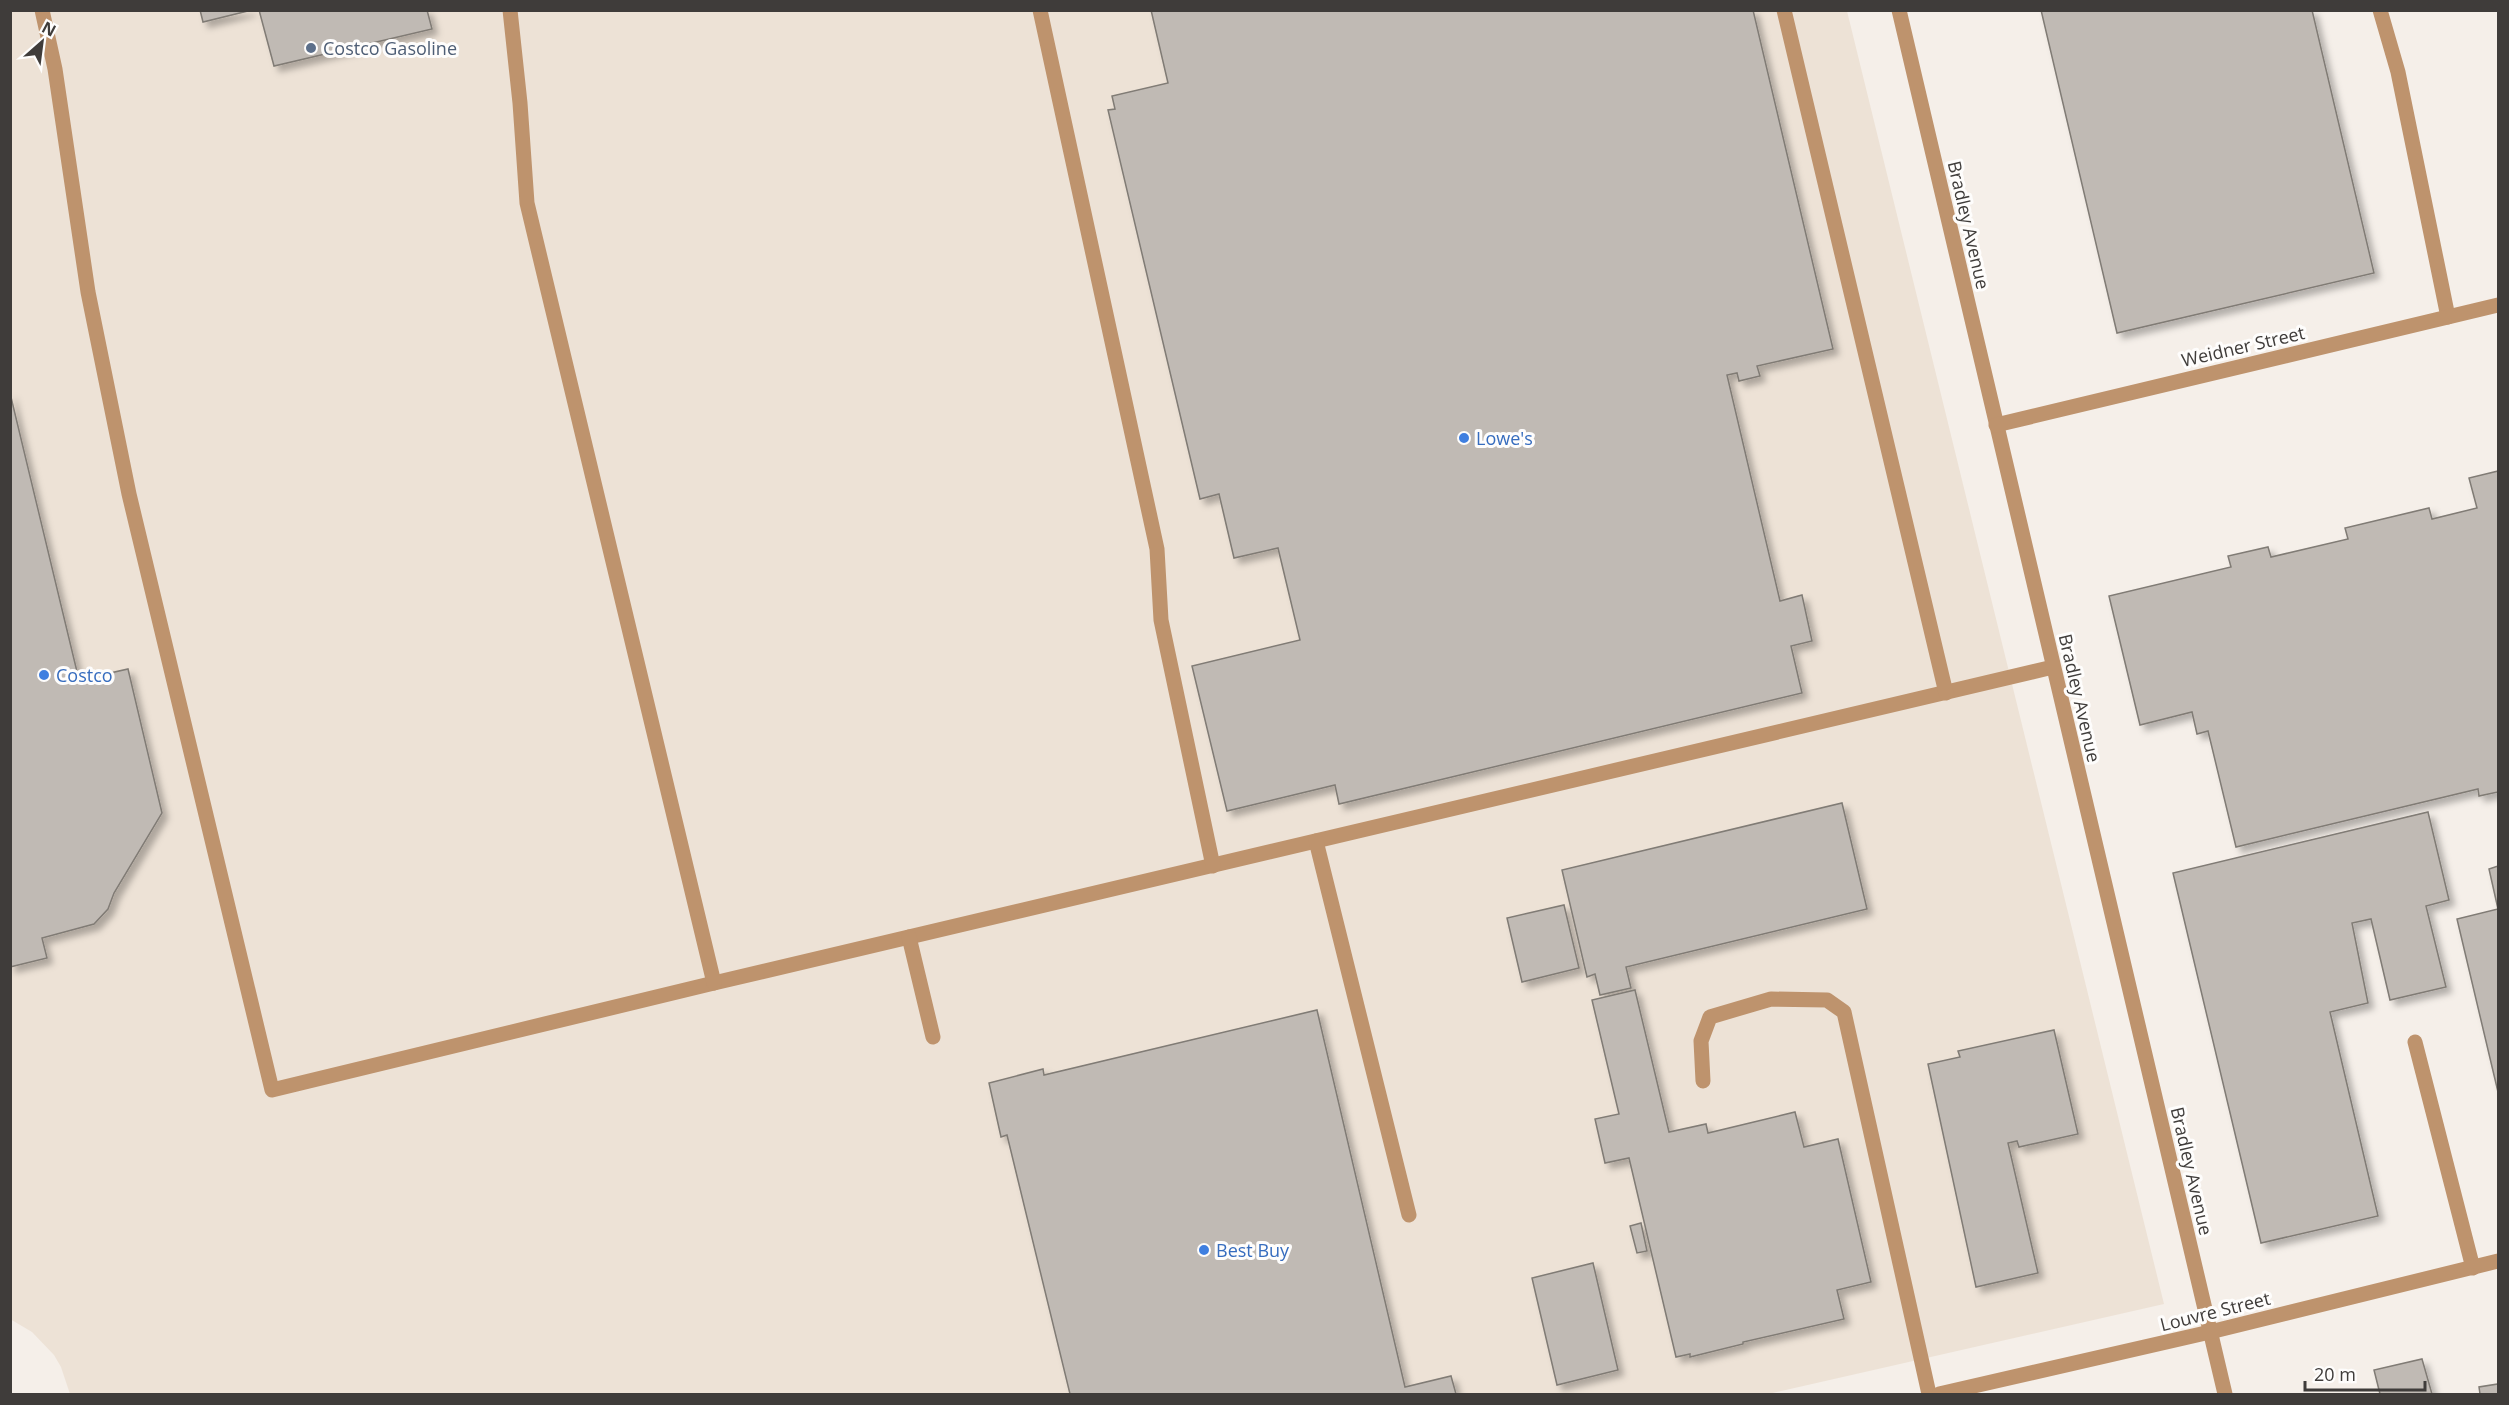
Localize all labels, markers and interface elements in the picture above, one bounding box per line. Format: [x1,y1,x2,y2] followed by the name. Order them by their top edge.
[12,12,72,72] north arrow
[38,16,60,42] text: N
[323,36,457,60] place label: Costco Gasoline
[304,41,318,55] marker: Costco Gasoline
[1943,158,1995,292] street label: Bradley Avenue
[2179,320,2307,372] street label: Weidner Street
[1476,426,1533,450] place label: Lowe's
[1457,431,1471,445] marker: Lowe's
[2054,631,2106,765] street label: Bradley Avenue
[56,663,113,687] place label: Costco
[37,668,51,682] marker: Costco
[2166,1104,2218,1238] street label: Bradley Avenue
[1216,1238,1290,1262] place label: Best Buy
[1197,1243,1211,1257] marker: Best Buy
[2157,1286,2273,1336] street label: Louvre Street
[2305,1354,2425,1392] scale bar
[2314,1362,2356,1386] text: 20 m

